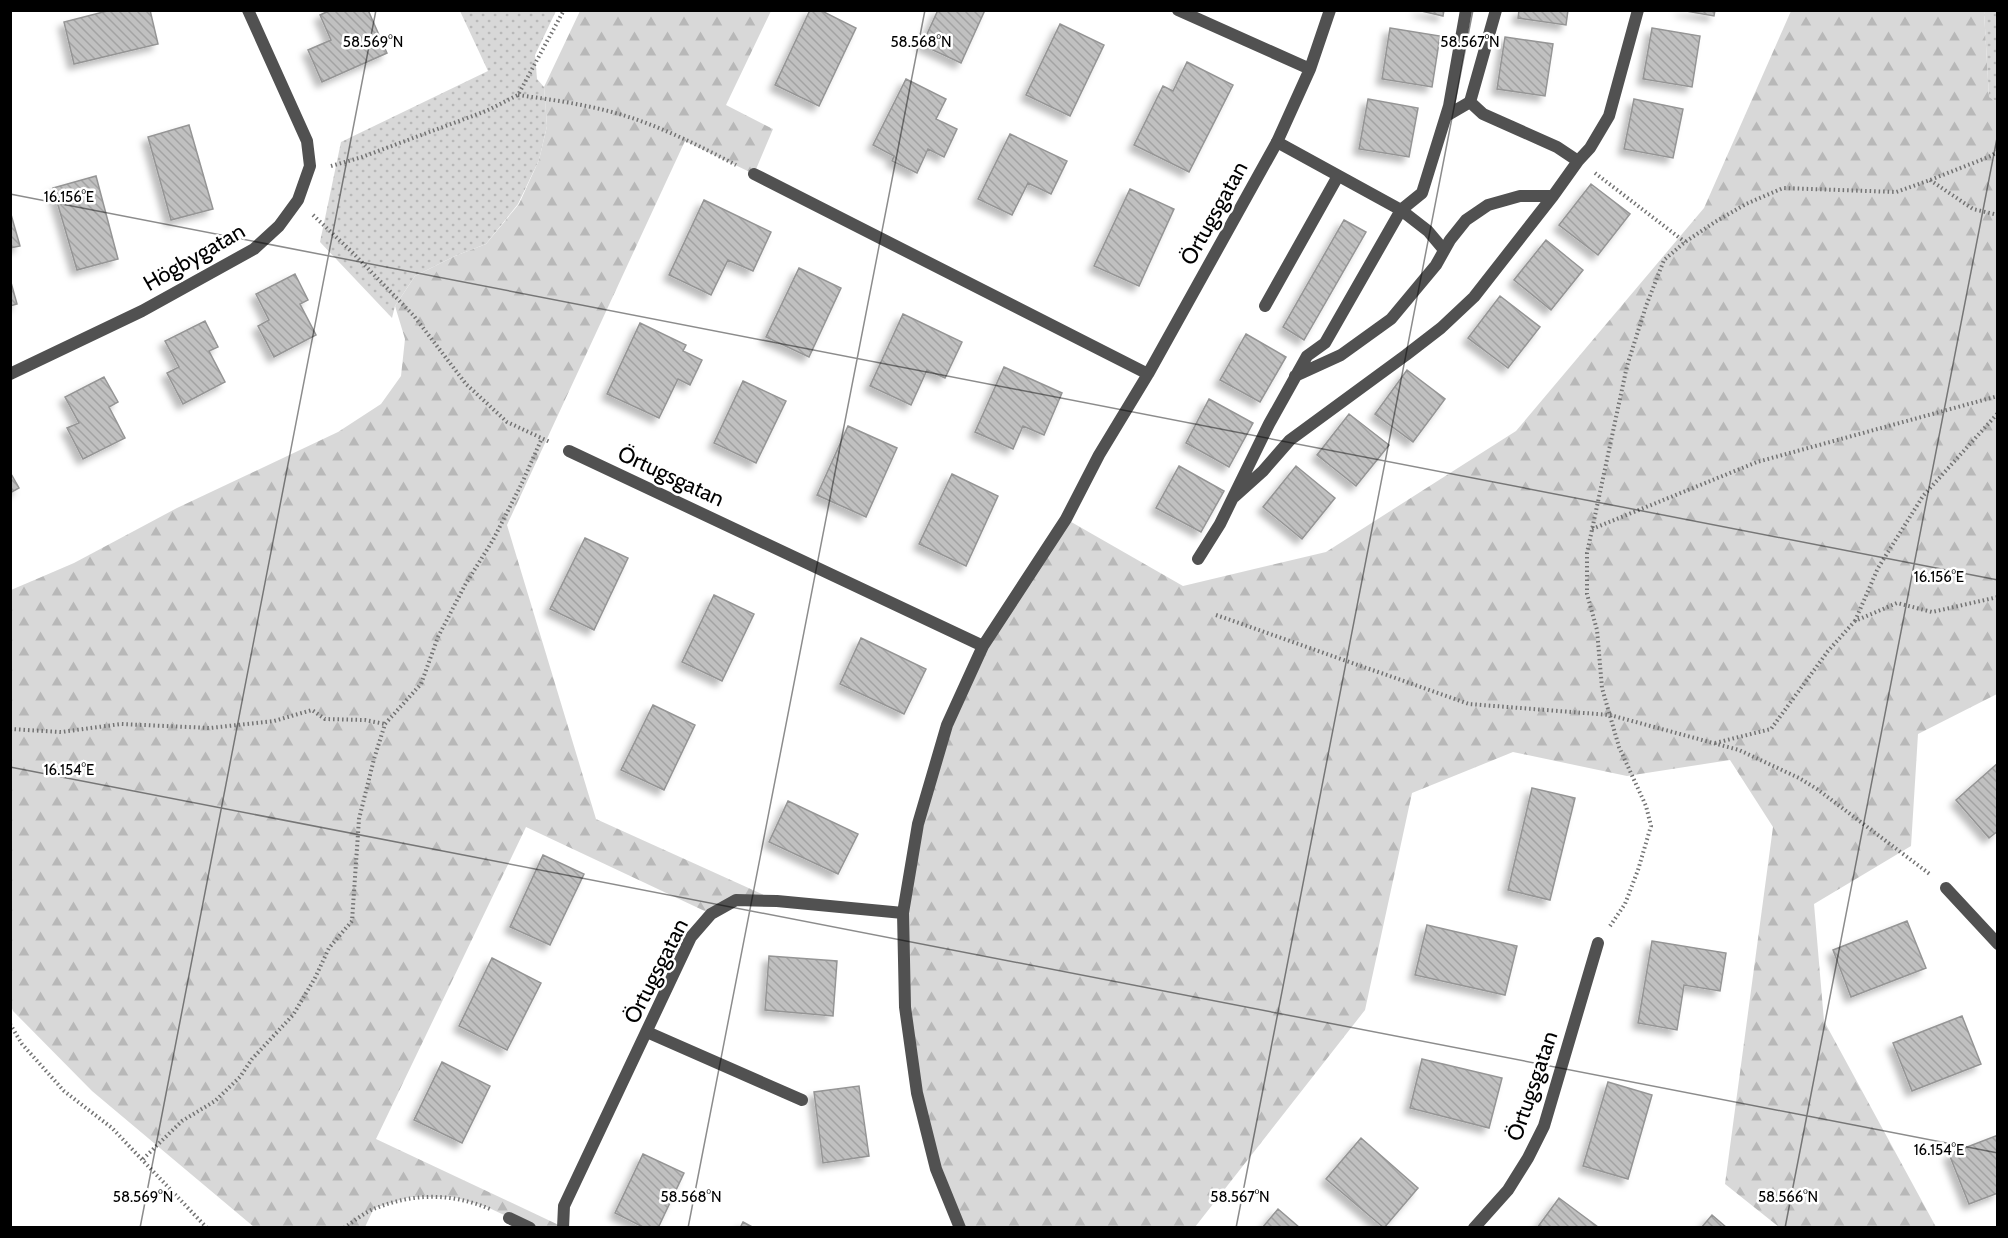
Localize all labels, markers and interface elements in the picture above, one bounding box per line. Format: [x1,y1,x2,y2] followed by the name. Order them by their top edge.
[343,33,403,51] text: 58.569°N
[891,33,951,51] text: 58.568°N
[1440,33,1500,51] text: 58.567°N
[1174,156,1254,270] street label: Örtugsgatan
[44,188,94,206] text: 16.156°E
[138,217,250,297] street label: Högbygatan
[613,440,729,512] street label: Örtugsgatan
[1914,568,1964,586] text: 16.156°E
[44,761,94,779] text: 16.154°E
[618,914,694,1028] street label: Örtugsgatan
[1501,1028,1563,1144] street label: Örtugsgatan
[1914,1141,1964,1159] text: 16.154°E
[113,1188,173,1206] text: 58.569°N
[661,1188,721,1206] text: 58.568°N
[1210,1188,1270,1206] text: 58.567°N
[1758,1188,1818,1206] text: 58.566°N

